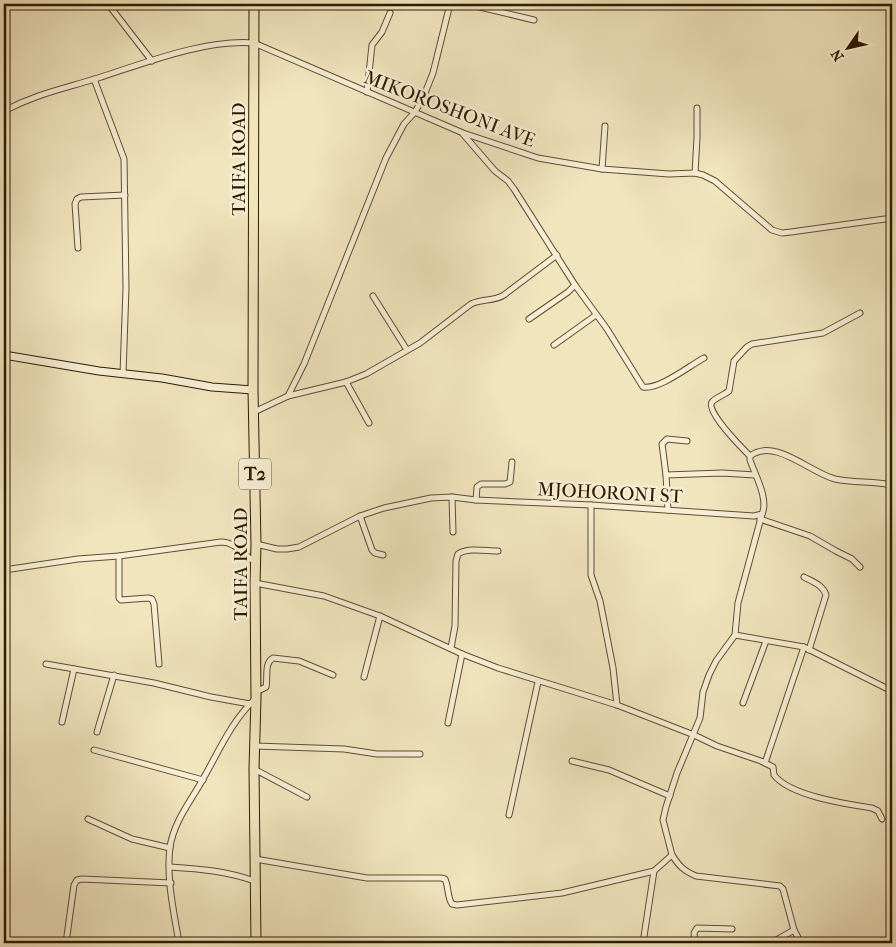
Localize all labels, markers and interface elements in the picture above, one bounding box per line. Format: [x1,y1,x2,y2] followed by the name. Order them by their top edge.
[824,22,874,72] north arrow
[827,46,848,64] text: N
[361,66,539,152] street label: MIKOROSHONI AVE
[228,102,250,216] street label: TAIFA ROAD
[239,458,271,489] road number: T2
[537,478,683,508] street label: MJOHORONI ST
[230,507,252,621] street label: TAIFA ROAD

